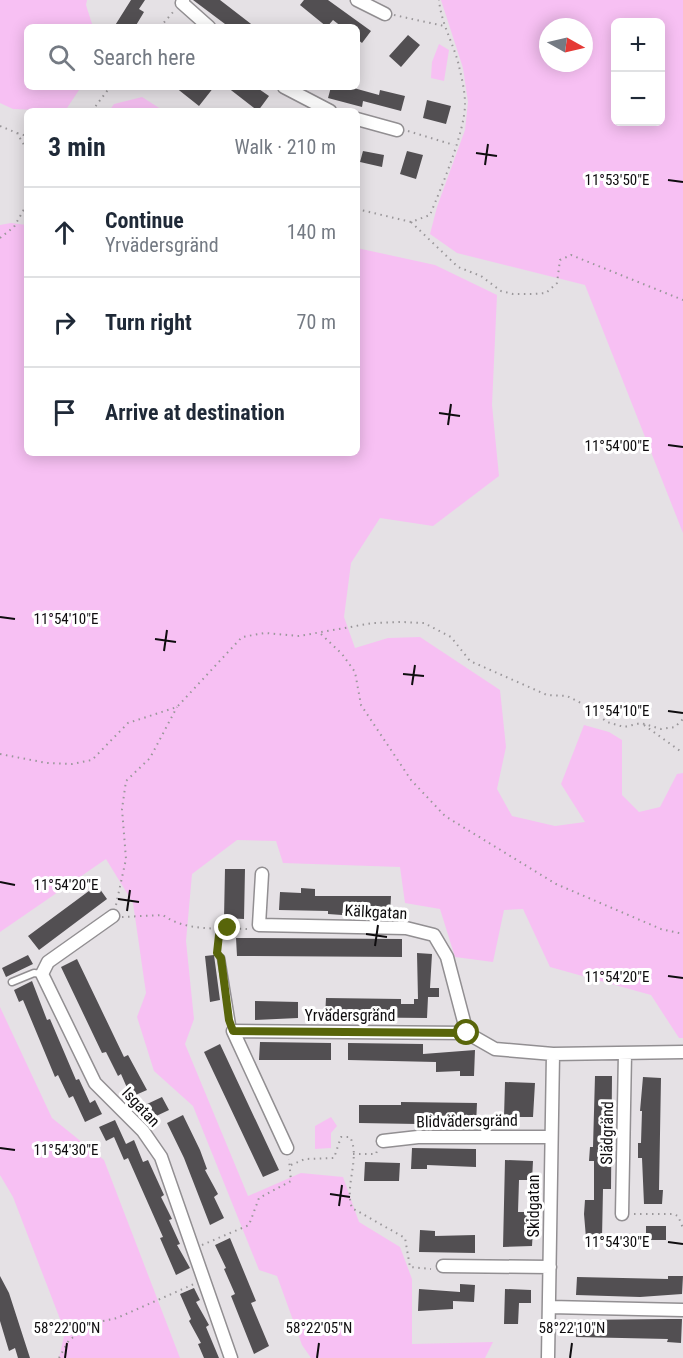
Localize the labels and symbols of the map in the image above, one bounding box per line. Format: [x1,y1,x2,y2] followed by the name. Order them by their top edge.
[539,18,593,72] north arrow
[585,171,649,189] text: 11°53'50"E
[585,437,649,455] text: 11°54'00"E
[34,610,98,628] text: 11°54'10"E
[585,702,649,720] text: 11°54'10"E
[34,876,98,894] text: 11°54'20"E
[344,901,408,923] street label: Kälkgatan
[214,914,240,940] route end
[585,968,649,986] text: 11°54'20"E
[305,1006,395,1025] street label: Yrvädersgränd
[453,1019,479,1045] route start
[118,1083,164,1131] street label: Isgatan
[597,1101,617,1165] street label: Slädgränd
[416,1111,518,1131] street label: Blidvädersgränd
[34,1141,98,1159] text: 11°54'30"E
[524,1175,543,1237] street label: Skidgatan
[585,1233,649,1251] text: 11°54'30"E
[34,1319,100,1337] text: 58°22'00"N
[286,1319,352,1337] text: 58°22'05"N
[539,1319,605,1337] text: 58°22'10"N

